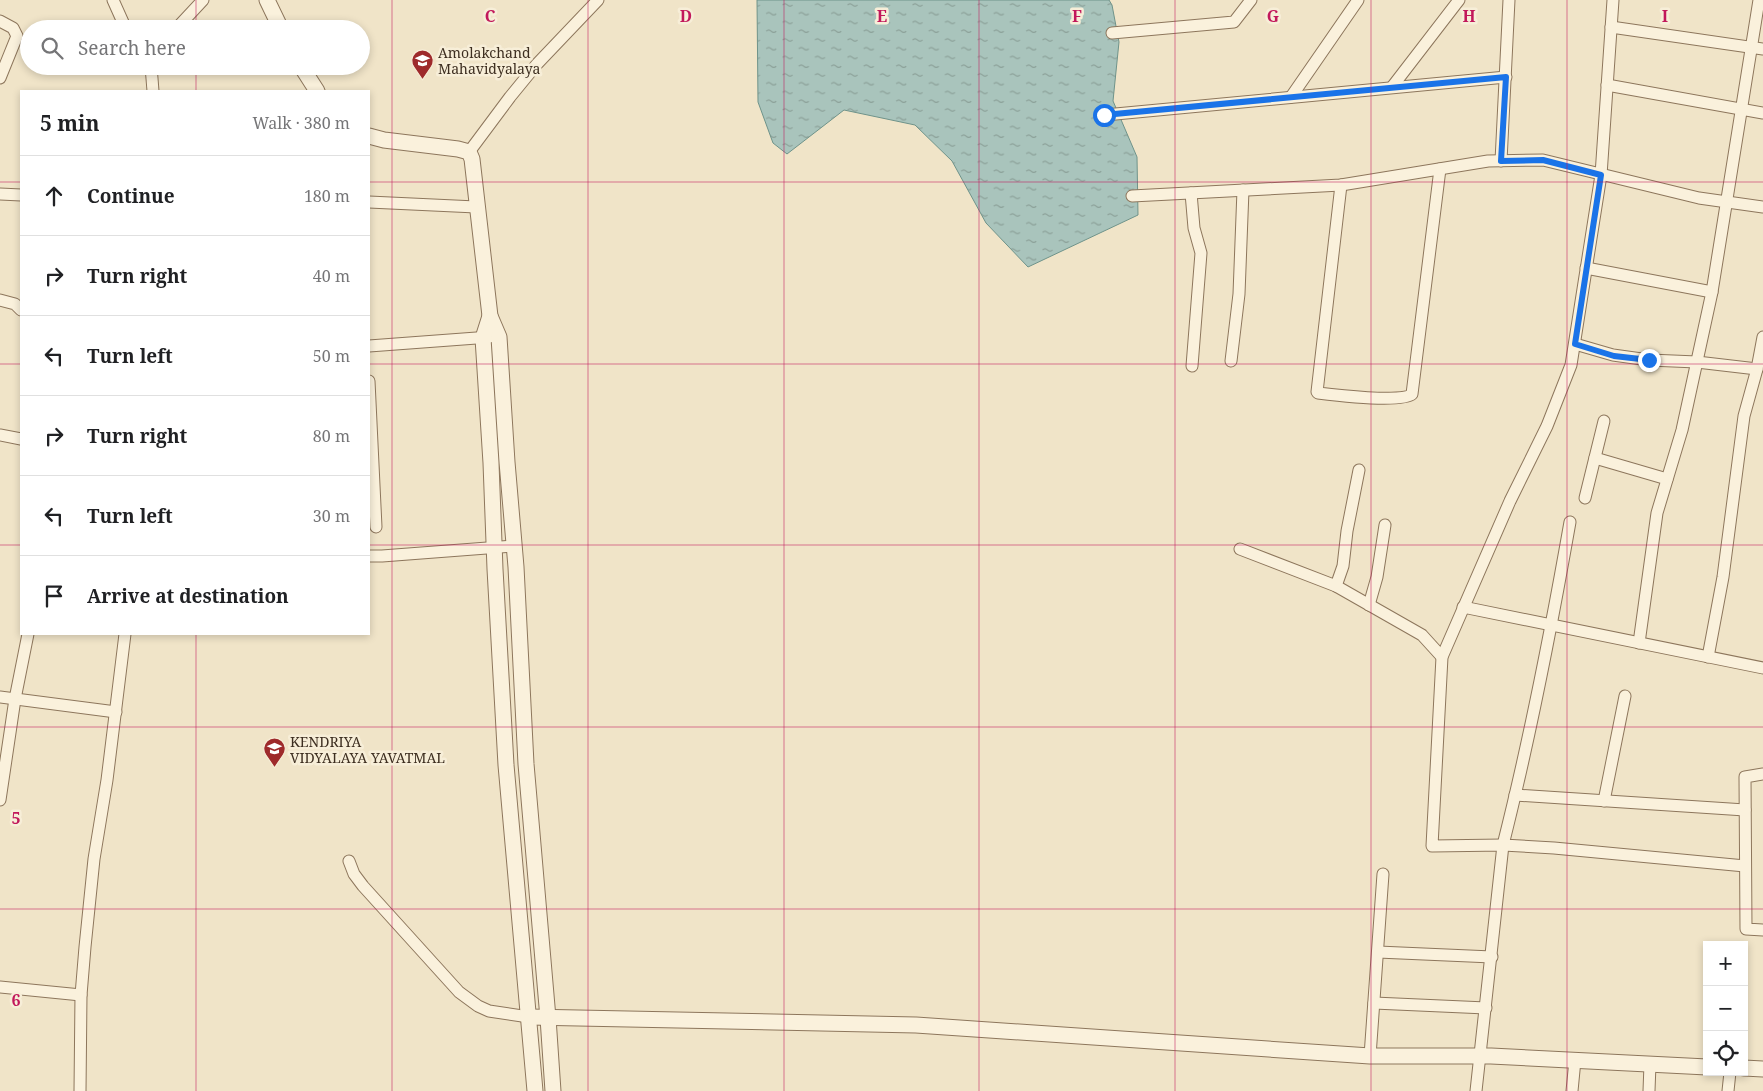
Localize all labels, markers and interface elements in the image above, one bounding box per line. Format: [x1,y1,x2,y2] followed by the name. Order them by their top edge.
[485,5,496,27] text: C
[680,5,692,27] text: D
[877,5,887,27] text: E
[1072,5,1082,27] text: F
[1267,5,1279,27] text: G
[1462,5,1476,27] text: H
[1662,5,1668,27] text: I
[20,20,370,75] search box
[38,34,66,62] icon: search
[78,35,186,61] text: Search here
[438,43,541,78] place label: Amolakchand Mahavidyalaya
[410,48,434,79] school or university icon: Amolakchand Mahavidyalaya
[1093,104,1116,127] route start
[40,109,99,137] text: 5 min
[253,112,350,134] text: Walk · 380 m
[40,182,68,210] icon: ahead
[87,183,175,209] text: Continue
[304,185,350,207] text: 180 m
[40,262,68,290] icon: right
[87,263,187,289] text: Turn right
[313,265,350,287] text: 40 m
[40,342,68,370] icon: left
[87,343,173,369] text: Turn left
[313,345,350,367] text: 50 m
[1638,349,1661,372] route end
[40,422,68,450] icon: right
[87,423,187,449] text: Turn right
[313,425,350,447] text: 80 m
[40,502,68,530] icon: left
[87,503,173,529] text: Turn left
[313,505,350,527] text: 30 m
[40,582,68,610] icon: arrive
[87,583,289,609] text: Arrive at destination
[290,732,445,767] place label: KENDRIYA VIDYALAYA YAVATMAL
[262,737,286,768] school or university icon: KENDRIYA VIDYALAYA YAVATMAL
[11,807,21,829] text: 5
[1703,941,1748,1076] map controls
[1703,941,1748,986] button: +
[1703,986,1748,1031] button: −
[11,989,21,1011] text: 6
[1703,1031,1748,1076] button: locate

